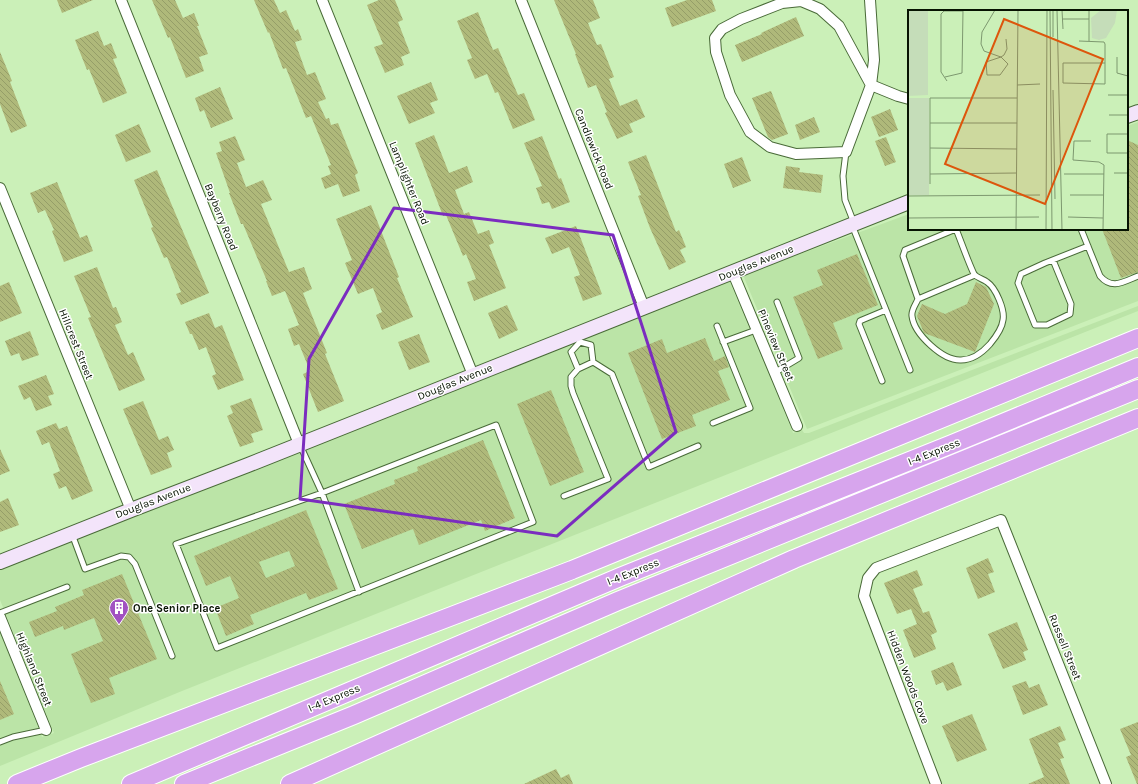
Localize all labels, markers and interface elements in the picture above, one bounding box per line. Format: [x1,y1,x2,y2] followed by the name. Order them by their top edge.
[908,10,1128,230] inset map
[572,107,616,191] street label: Candlewick Road
[386,139,432,227] street label: Lamplighter Road
[202,182,240,252] street label: Bayberry Road
[717,242,796,284] street label: Douglas Avenue
[56,307,96,381] street label: Hillcrest Street
[755,307,797,383] street label: Pineview Street
[416,361,495,403] street label: Douglas Avenue
[906,436,962,468] street label: I-4 Express
[113,480,193,521] street label: Douglas Avenue
[605,556,661,588] street label: I-4 Express
[108,597,130,625] building icon: One Senior Place
[133,602,221,615] place label: One Senior Place
[1046,612,1084,682] street label: Russell Street
[884,628,932,726] street label: Hidden Woods Cove
[13,630,55,708] street label: Highland Street
[306,681,362,715] street label: I-4 Express

